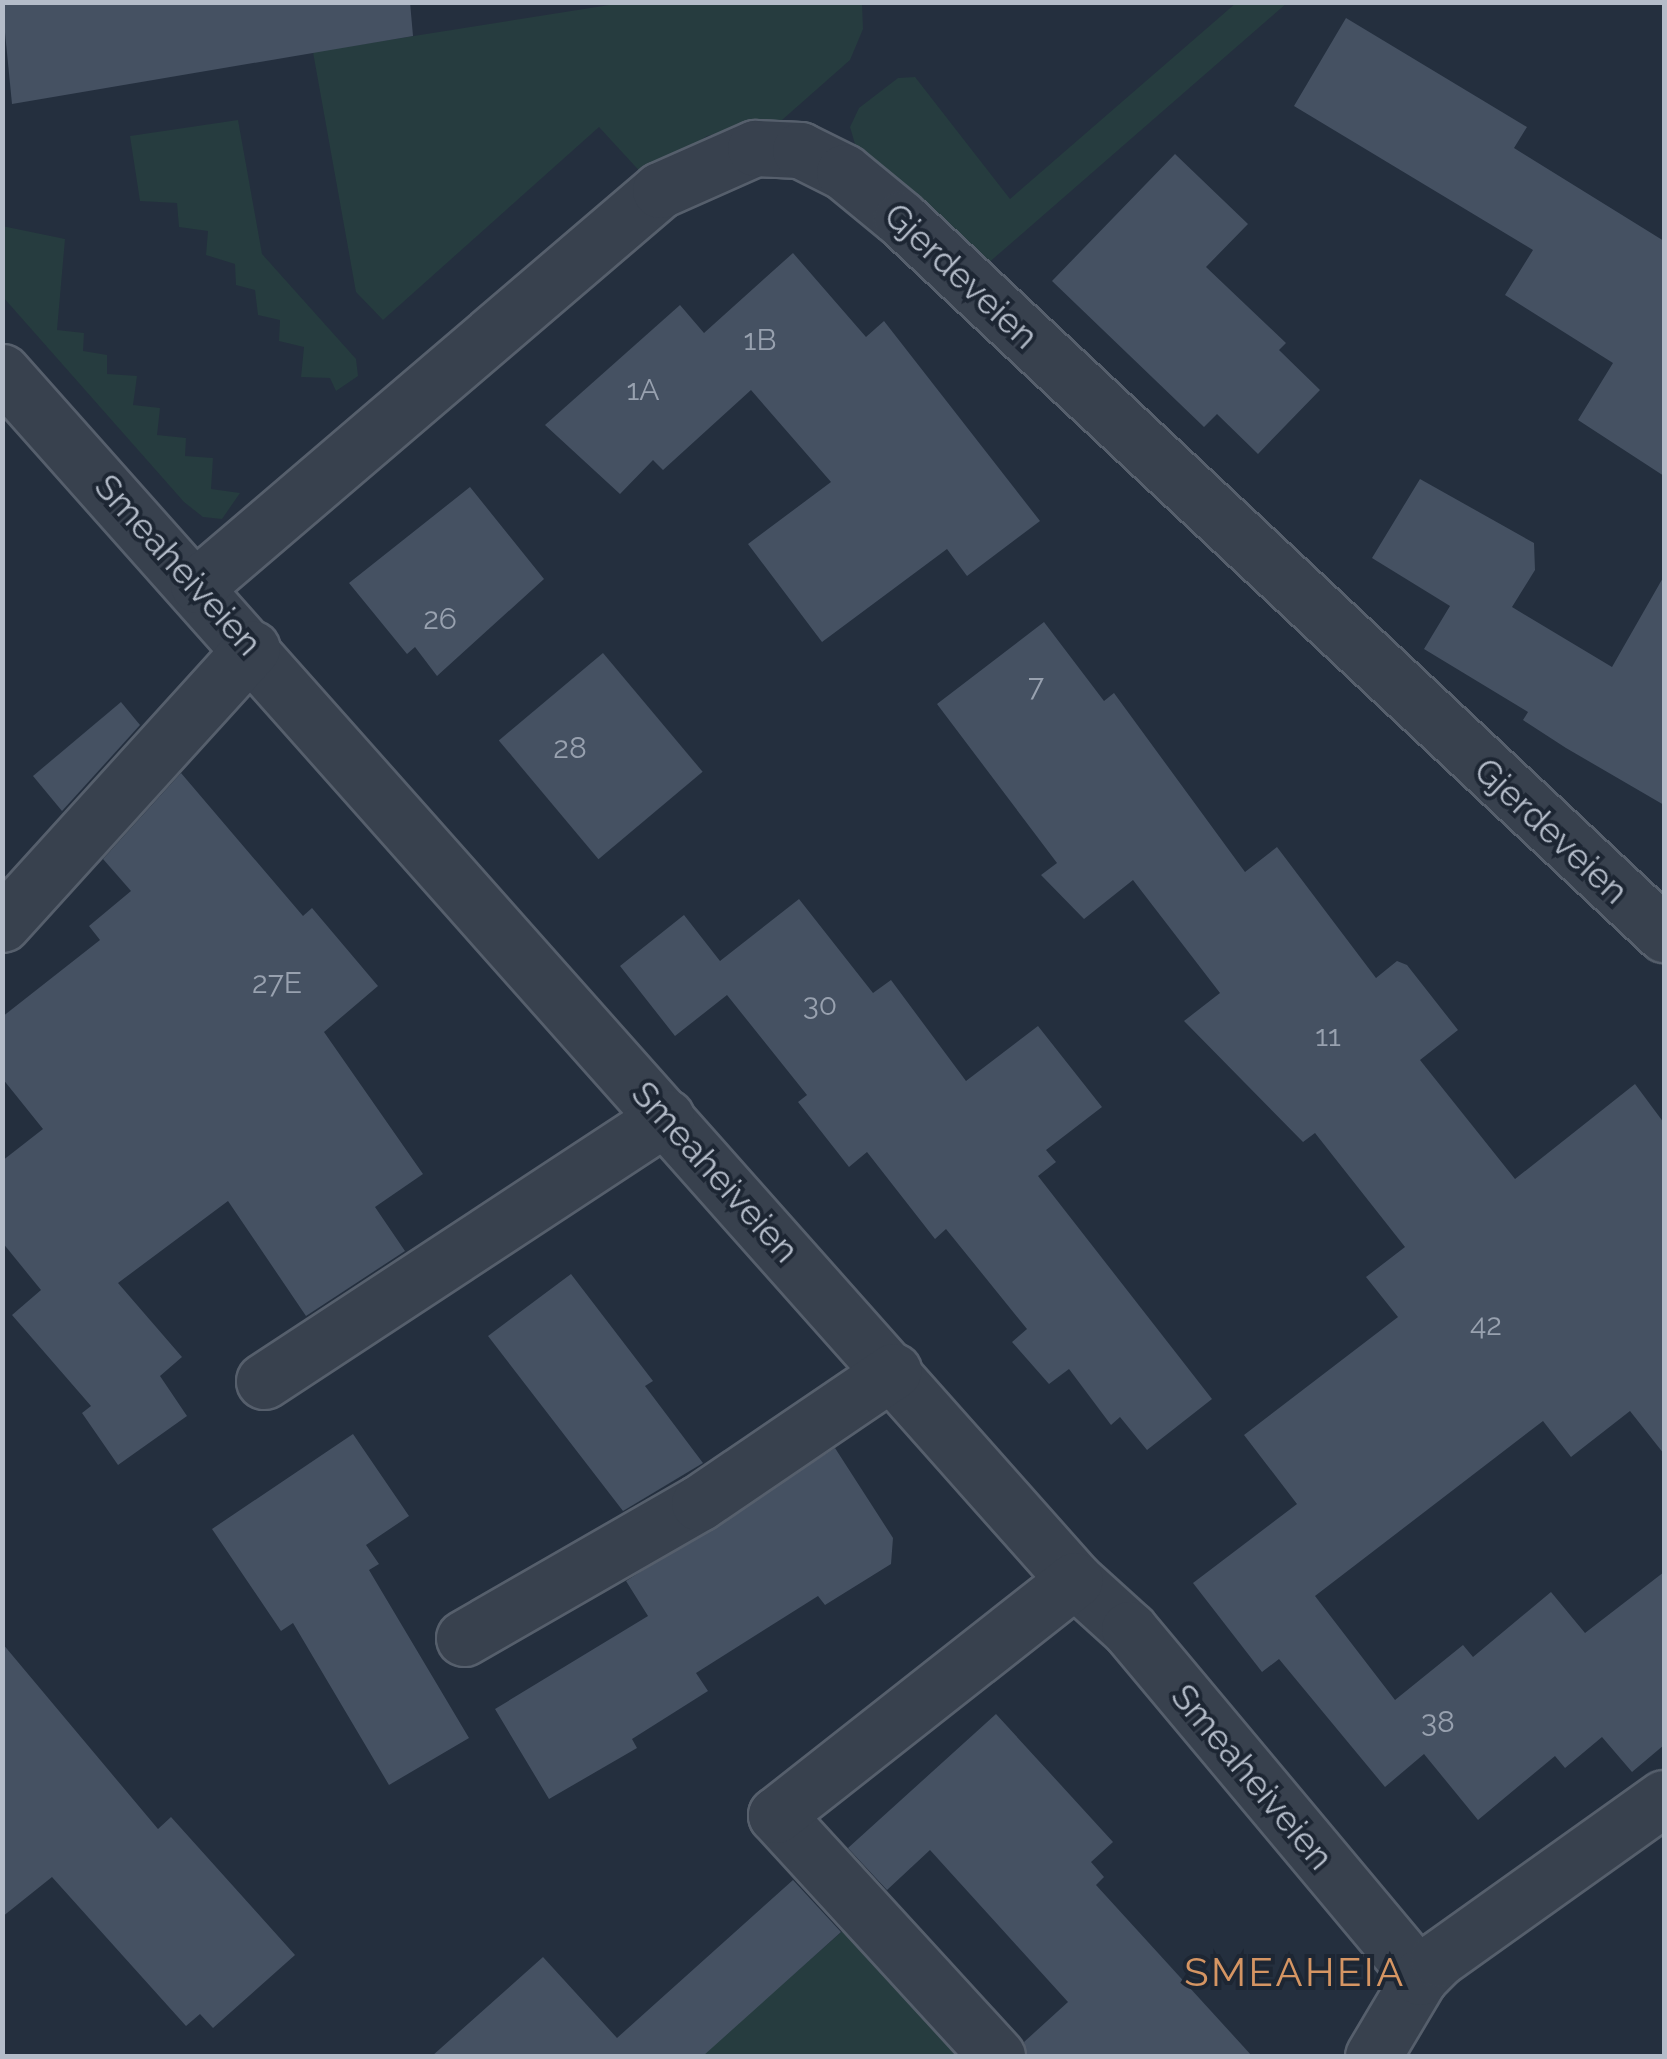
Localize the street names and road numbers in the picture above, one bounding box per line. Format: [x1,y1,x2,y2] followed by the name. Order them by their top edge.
[876,194,1046,358] street label: Gjerdeveien
[86,466,270,664] street label: Smeaheiveien
[1466,749,1636,913] street label: Gjerdeveien
[623,1073,807,1271] street label: Smeaheiveien
[1162,1676,1342,1878] street label: Smeaheiveien

